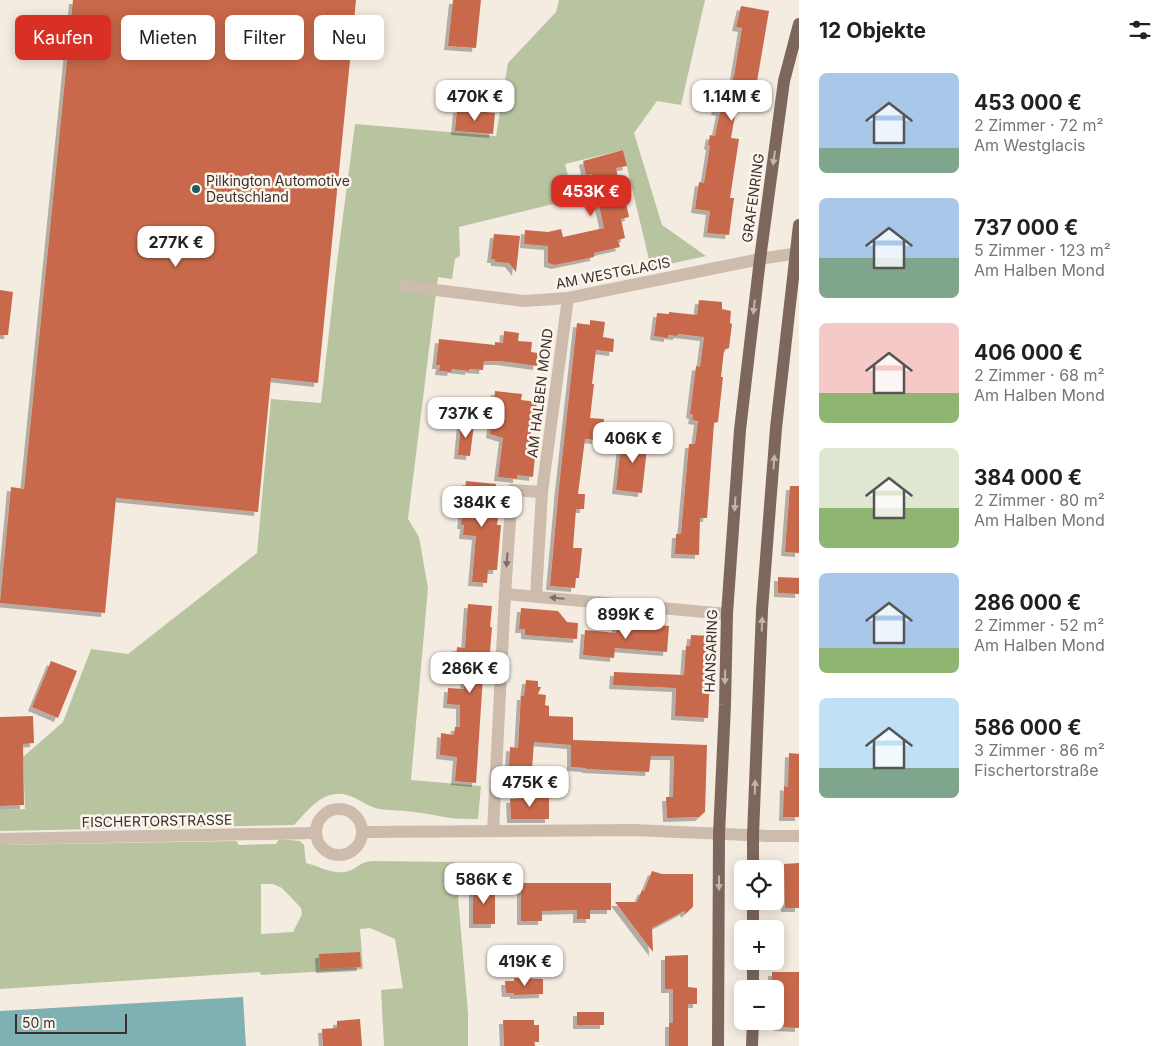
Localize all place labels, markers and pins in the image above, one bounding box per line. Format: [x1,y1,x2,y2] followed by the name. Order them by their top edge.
[434,80,516,122] pin: 470K €
[686,80,778,122] pin: 1.14M €
[206,172,350,205] place label: Pilkington Automotive Deutschland
[550,174,632,217] pin: 453K €
[190,183,202,195] marker: Pilkington Automotive Deutschland
[135,226,217,268] pin: 277K €
[425,396,507,439] pin: 737K €
[592,422,674,464] pin: 406K €
[441,486,523,528] pin: 384K €
[585,598,667,640] pin: 899K €
[429,652,511,694] pin: 286K €
[489,766,571,808] pin: 475K €
[443,862,525,905] pin: 586K €
[484,944,566,987] pin: 419K €

